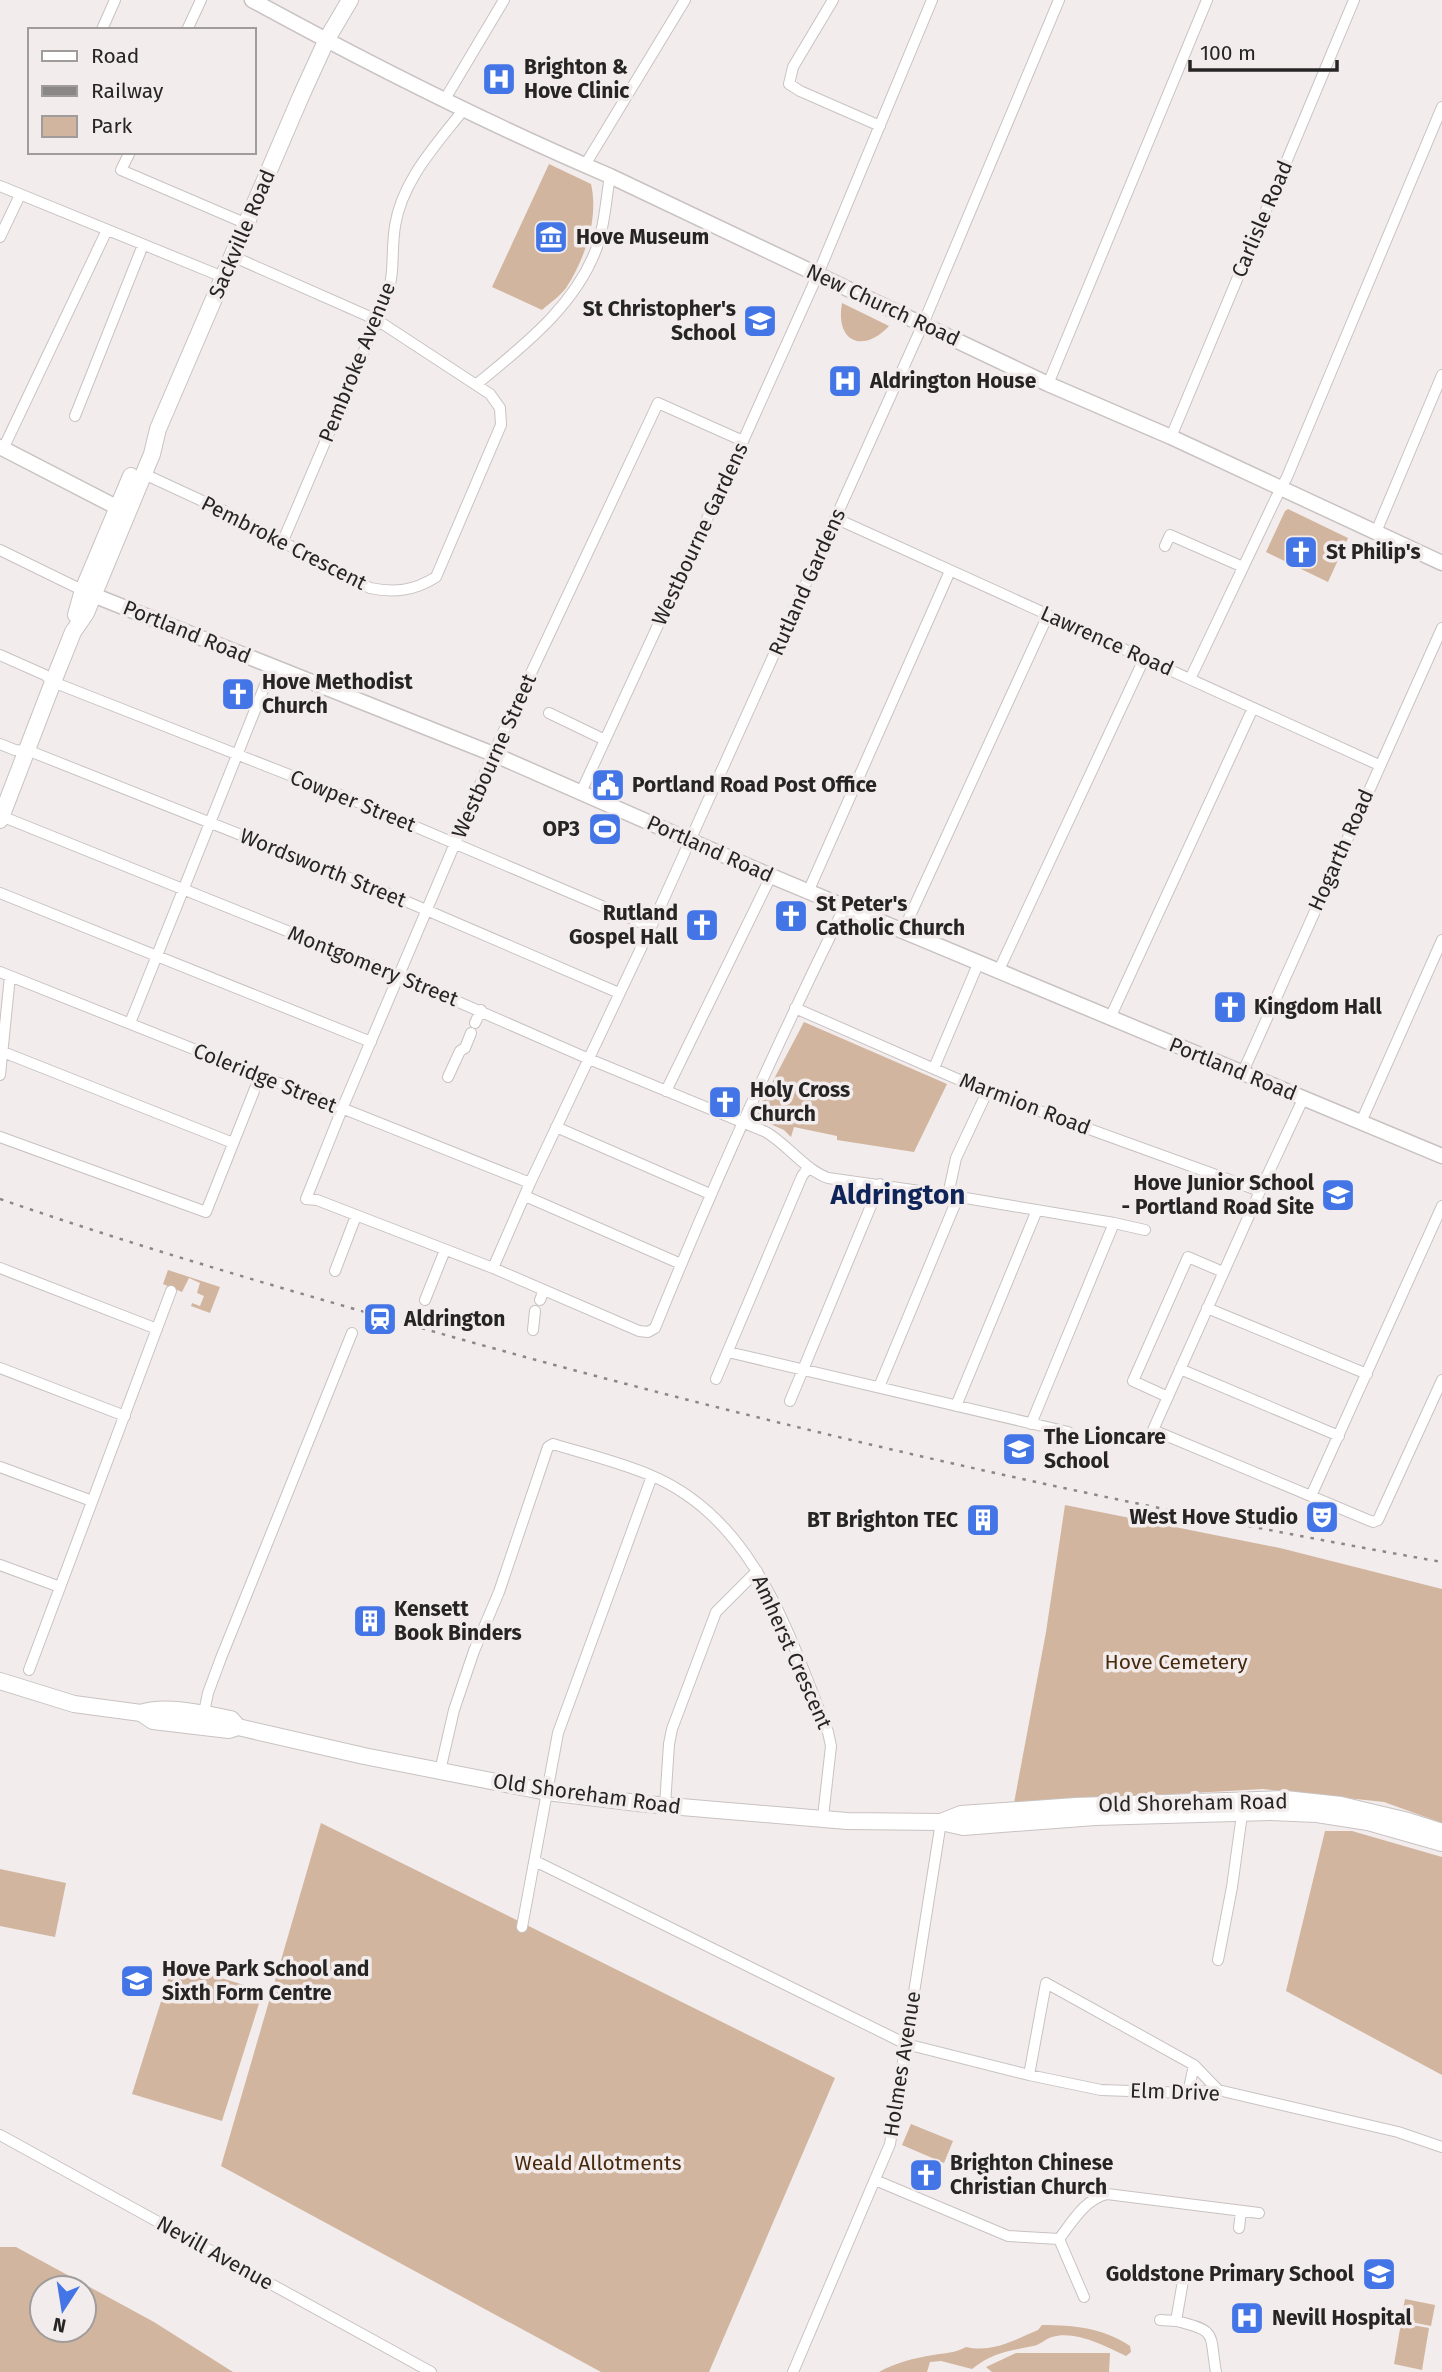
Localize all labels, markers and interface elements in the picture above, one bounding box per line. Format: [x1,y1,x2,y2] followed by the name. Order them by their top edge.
[28,28,256,154] legend
[1190,28,1337,72] scale bar
[1200,40,1256,66] text: 100 m
[91,43,139,69] text: Road
[524,54,629,104] place label: Brighton & Hove Clinic
[480,60,518,98] hospital icon: Brighton & Hove Clinic
[91,78,164,104] text: Railway
[91,113,133,139] text: Park
[1226,157,1298,281] street label: Carlisle Road
[203,166,281,302] street label: Sackville Road
[532,218,570,256] museum icon: Hove Museum
[576,224,709,250] place label: Hove Museum
[802,258,964,352] street label: New Church Road
[313,278,401,446] street label: Pembroke Avenue
[583,296,737,346] place label: St Christopher's School
[741,302,779,340] school or university icon: St Christopher's School
[826,362,864,400] hospital icon: Aldrington House
[869,368,1037,394] place label: Aldrington House
[646,438,754,630] street label: Westbourne Gardens
[197,490,371,596] street label: Pembroke Crescent
[763,504,851,660] street label: Rutland Gardens
[1282,533,1320,571] church icon: St Philip's
[1326,539,1421,565] place label: St Philip's
[119,595,255,669] street label: Portland Road
[1036,600,1178,682] street label: Lawrence Road
[262,669,414,719] place label: Hove Methodist Church
[446,669,542,842] street label: Westbourne Street
[219,675,257,713] church icon: Hove Methodist Church
[286,764,420,838] street label: Cowper Street
[589,766,627,804] public building icon: Portland Road Post Office
[632,772,877,798] place label: Portland Road Post Office
[1303,785,1379,915] street label: Hogarth Road
[586,810,624,848] sports icon: OP3
[643,810,777,888] street label: Portland Road
[542,816,580,842] place label: OP3
[236,823,410,913] street label: Wordsworth Street
[816,891,965,941] place label: St Peter's Catholic Church
[772,897,810,935] church icon: St Peter's Catholic Church
[569,900,679,950] place label: Rutland Gospel Hall
[683,906,721,944] church icon: Rutland Gospel Hall
[284,920,462,1012] street label: Montgomery Street
[1211,988,1249,1026] church icon: Kingdom Hall
[1254,994,1383,1020] place label: Kingdom Hall
[1165,1032,1301,1106] street label: Portland Road
[190,1037,341,1119] street label: Coleridge Street
[956,1067,1094,1141] street label: Marmion Road
[750,1077,850,1127] place label: Holy Cross Church
[706,1083,744,1121] church icon: Holy Cross Church
[1122,1170,1315,1220] place label: Hove Junior School - Portland Road Site
[1319,1176,1357,1214] school or university icon: Hove Junior School - Portland Road Site
[829,1178,966,1211] district label: Aldrington
[361,1300,399,1338] station icon: Aldrington
[403,1306,505,1332] place label: Aldrington
[1044,1424,1166,1474] place label: The Lioncare School
[1000,1430,1038,1468] school or university icon: The Lioncare School
[1303,1498,1341,1536] theatre icon: West Hove Studio
[964,1501,1002,1539] building icon: BT Brighton TEC
[1129,1504,1298,1530] place label: West Hove Studio
[807,1507,958,1533] place label: BT Brighton TEC
[746,1571,838,1733] street label: Amherst Crescent
[394,1596,522,1646] place label: Kensett Book Binders
[351,1602,389,1640] building icon: Kensett Book Binders
[1104,1649,1248,1675] park label: Hove Cemetery
[491,1768,683,1820] street label: Old Shoreham Road
[1098,1788,1288,1818] street label: Old Shoreham Road
[162,1956,369,2006] place label: Hove Park School and Sixth Form Centre
[118,1962,156,2000] school or university icon: Hove Park School and Sixth Form Centre
[878,1989,926,2139] street label: Holmes Avenue
[1130,2077,1220,2107] street label: Elm Drive
[515,2150,682,2176] park label: Weald Allotments
[950,2150,1114,2200] place label: Brighton Chinese Christian Church
[907,2156,945,2194] church icon: Brighton Chinese Christian Church
[152,2210,278,2296] street label: Nevill Avenue
[1360,2255,1398,2293] school or university icon: Goldstone Primary School
[1106,2261,1355,2287] place label: Goldstone Primary School
[28,2274,98,2344] north arrow
[1228,2299,1266,2337] hospital icon: Nevill Hospital
[1272,2305,1412,2331] place label: Nevill Hospital
[51,2313,68,2338] text: N

